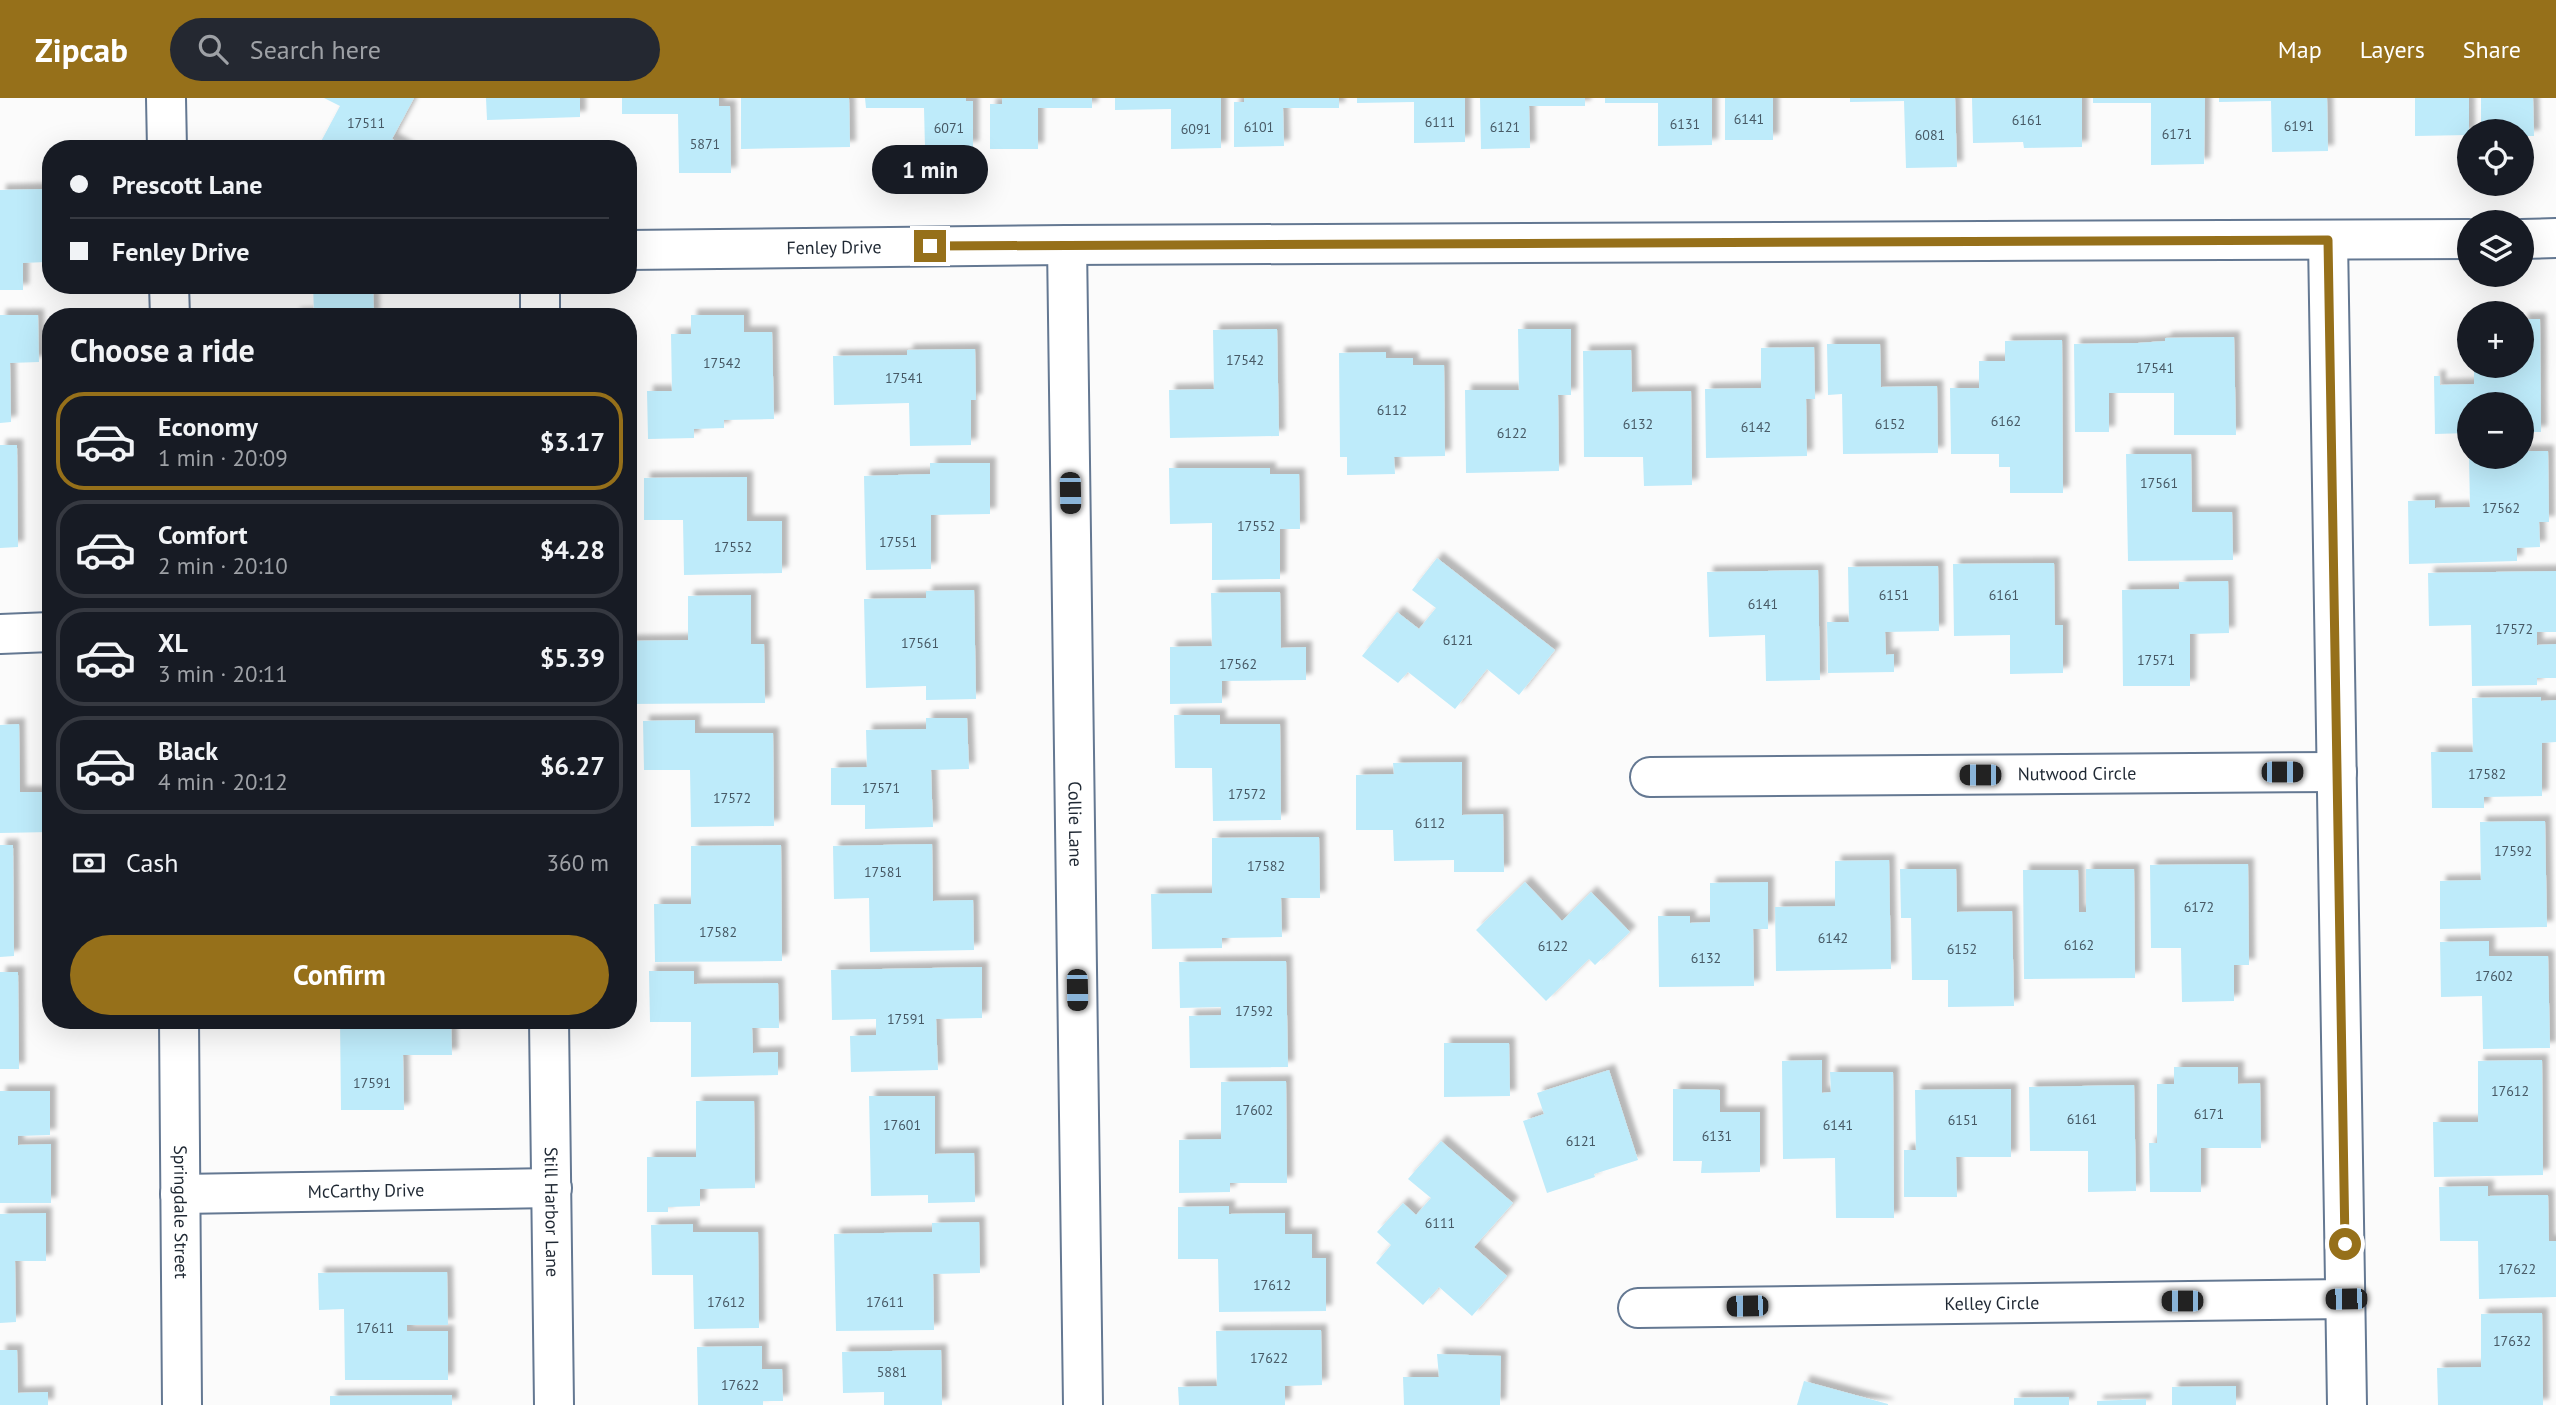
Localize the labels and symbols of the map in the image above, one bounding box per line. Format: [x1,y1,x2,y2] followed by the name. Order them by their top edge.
[1734,110,1764,128] house number: 6141
[2012,111,2042,129] house number: 6161
[1425,113,1455,131] house number: 6111
[347,114,385,132] house number: 17511
[1670,115,1700,133] house number: 6131
[2284,117,2314,135] house number: 6191
[1244,118,1274,136] house number: 6101
[1490,118,1520,136] house number: 6121
[934,119,964,137] house number: 6071
[1181,120,1211,138] house number: 6091
[2162,125,2192,143] house number: 6171
[1915,126,1945,144] house number: 6081
[690,135,720,153] house number: 5871
[872,144,988,194] callout: 1 min
[914,230,946,262] route end
[786,235,882,259] street label: Fenley Drive
[1226,351,1264,369] house number: 17542
[703,354,741,372] house number: 17542
[2136,359,2174,377] house number: 17541
[885,369,923,387] house number: 17541
[1377,401,1407,419] house number: 6112
[1991,412,2021,430] house number: 6162
[1623,415,1653,433] house number: 6132
[1875,415,1905,433] house number: 6152
[1741,418,1771,436] house number: 6142
[1497,424,1527,442] house number: 6122
[1060,472,1081,514] car
[2140,474,2178,492] house number: 17561
[2482,499,2520,517] house number: 17562
[1237,517,1275,535] house number: 17552
[879,533,917,551] house number: 17551
[714,538,752,556] house number: 17552
[1879,586,1909,604] house number: 6151
[1989,586,2019,604] house number: 6161
[1748,595,1778,613] house number: 6141
[2495,620,2533,638] house number: 17572
[1443,631,1473,649] house number: 6121
[901,634,939,652] house number: 17561
[2137,651,2175,669] house number: 17571
[1219,655,1257,673] house number: 17562
[2018,761,2136,785] street label: Nutwood Circle
[2262,762,2304,783] car
[1960,765,2002,786] car
[2468,765,2506,783] house number: 17582
[862,779,900,797] house number: 17571
[1063,781,1088,867] street label: Collie Lane
[1228,785,1266,803] house number: 17572
[713,789,751,807] house number: 17572
[1415,814,1445,832] house number: 6112
[2494,842,2532,860] house number: 17592
[1247,857,1285,875] house number: 17582
[864,863,902,881] house number: 17581
[2184,898,2214,916] house number: 6172
[699,923,737,941] house number: 17582
[1818,929,1848,947] house number: 6142
[2064,936,2094,954] house number: 6162
[1538,937,1568,955] house number: 6122
[1947,940,1977,958] house number: 6152
[1691,949,1721,967] house number: 6132
[2475,967,2513,985] house number: 17602
[1067,969,1088,1011] car
[1235,1002,1273,1020] house number: 17592
[887,1010,925,1028] house number: 17591
[353,1074,391,1092] house number: 17591
[2491,1082,2529,1100] house number: 17612
[1235,1101,1273,1119] house number: 17602
[2194,1105,2224,1123] house number: 6171
[2067,1110,2097,1128] house number: 6161
[1948,1111,1978,1129] house number: 6151
[883,1116,921,1134] house number: 17601
[1823,1116,1853,1134] house number: 6141
[1702,1127,1732,1145] house number: 6131
[1566,1132,1596,1150] house number: 6121
[169,1145,193,1279] street label: Springdale Street
[540,1147,564,1277] street label: Still Harbor Lane
[307,1178,425,1203] street label: McCarthy Drive
[1425,1214,1455,1232] house number: 6111
[2329,1228,2361,1260] route start
[2498,1260,2536,1278] house number: 17622
[1253,1276,1291,1294] house number: 17612
[2325,1288,2368,1310] car
[1944,1291,2040,1315] street label: Kelley Circle
[2162,1291,2204,1312] car
[707,1293,745,1311] house number: 17612
[866,1293,904,1311] house number: 17611
[1726,1295,1769,1317] car
[356,1319,394,1337] house number: 17611
[2493,1332,2531,1350] house number: 17632
[1250,1349,1288,1367] house number: 17622
[877,1363,907,1381] house number: 5881
[721,1376,759,1394] house number: 17622

